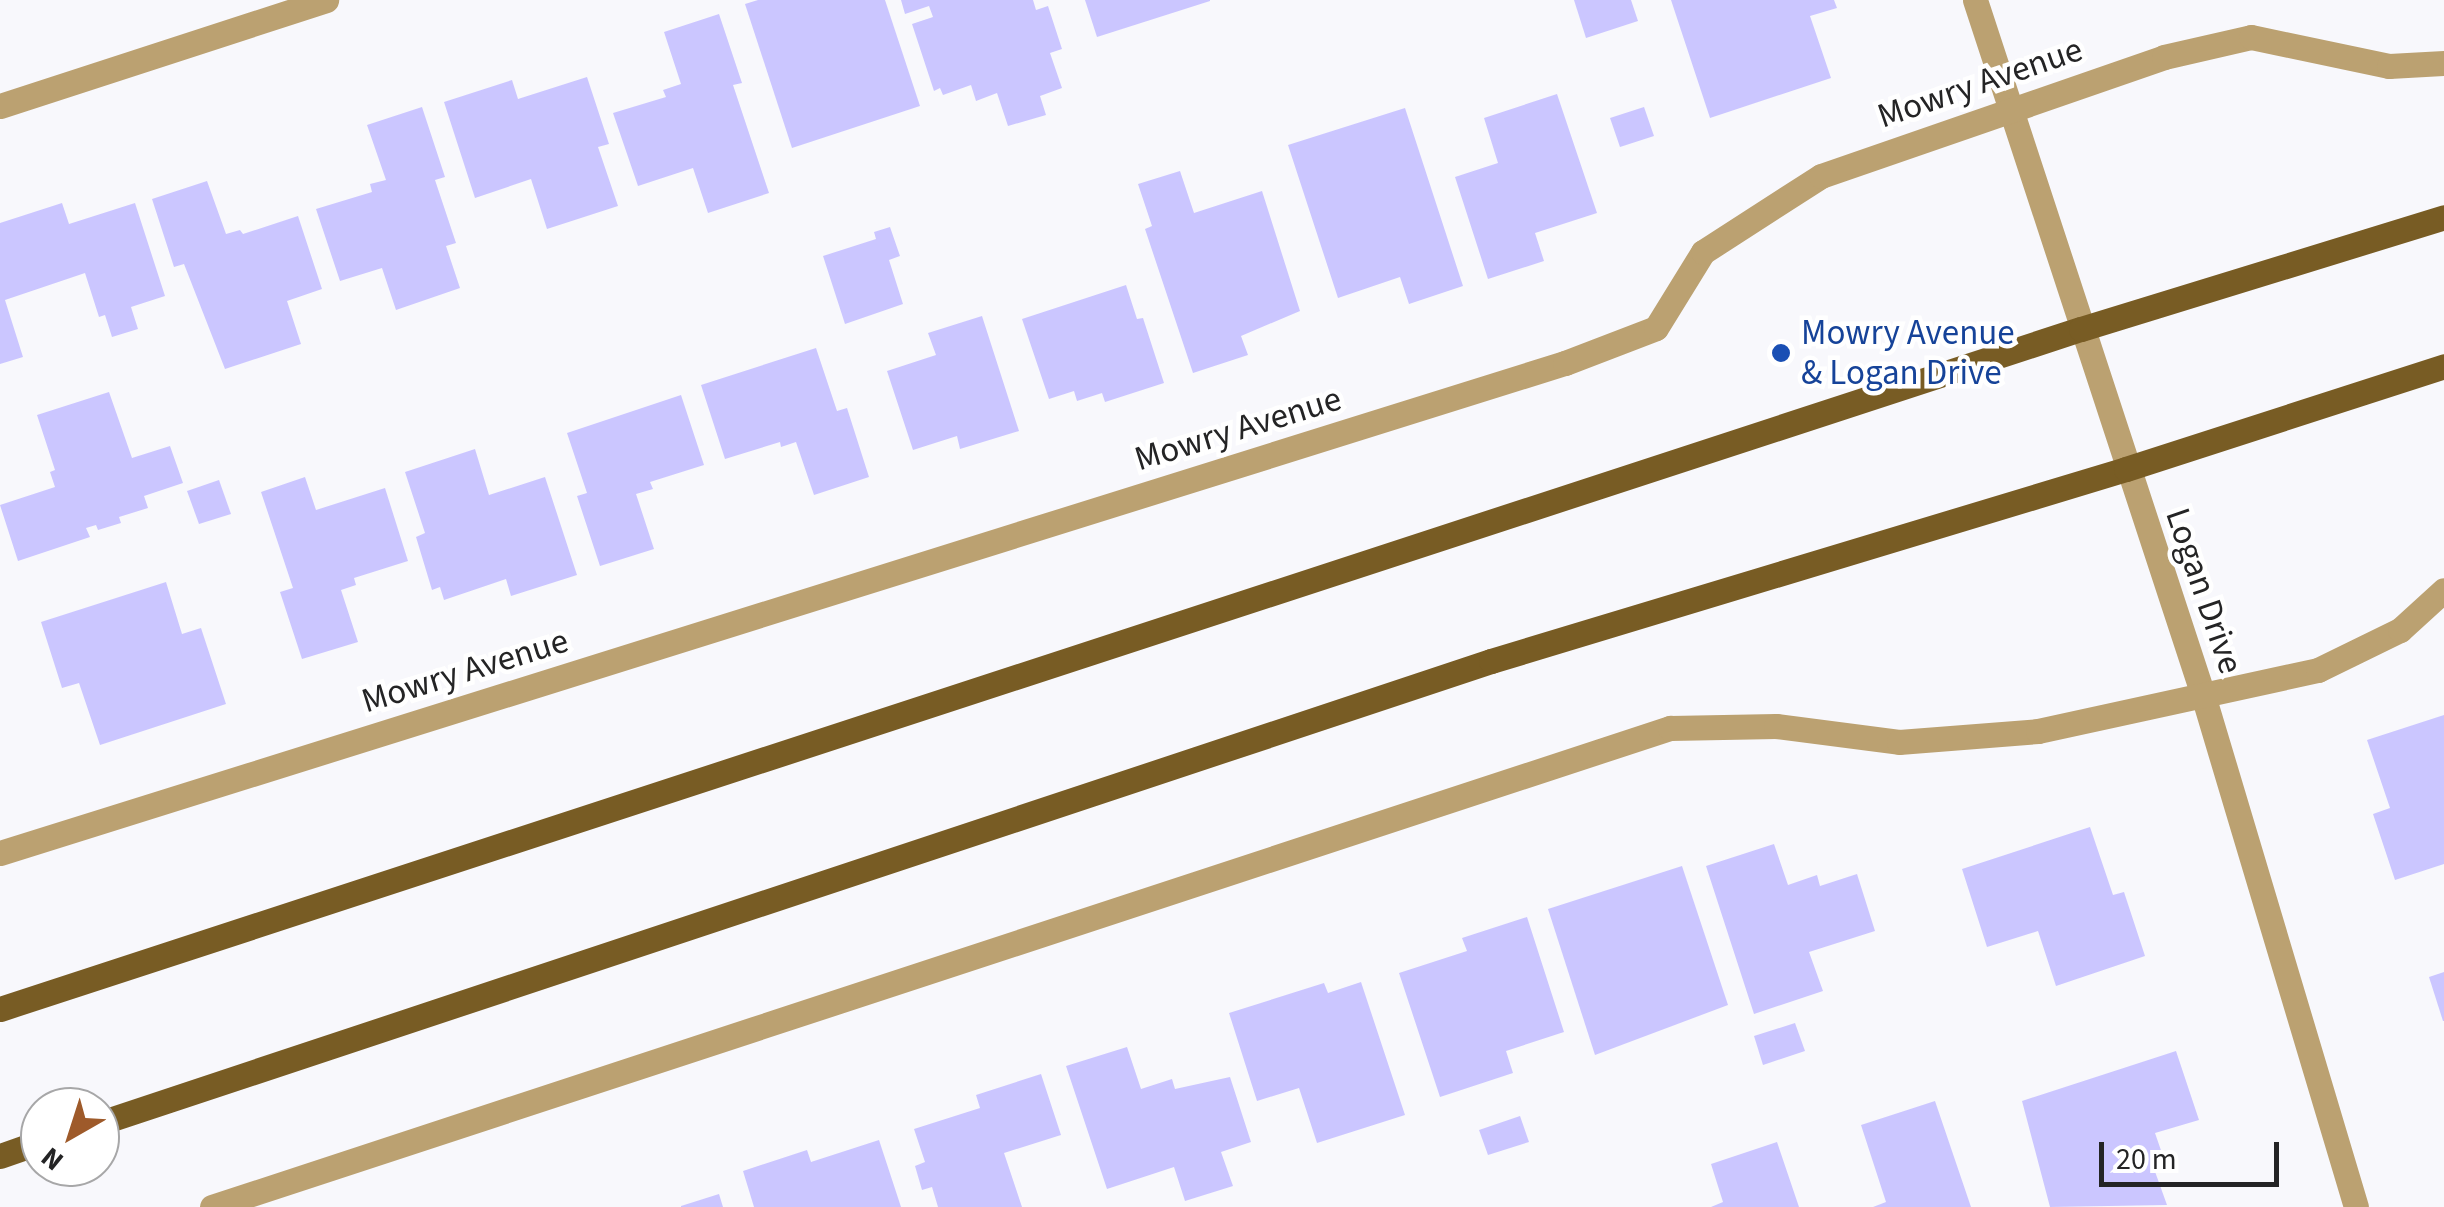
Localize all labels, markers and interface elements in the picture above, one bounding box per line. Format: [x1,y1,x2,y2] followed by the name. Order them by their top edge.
[1872,28,2088,138] street label: Mowry Avenue
[1801,312,2015,394] place label: Mowry Avenue & Logan Drive
[1770,342,1792,364] marker: Mowry Avenue & Logan Drive
[1130,378,1346,480] street label: Mowry Avenue
[2156,503,2252,679] street label: Logan Drive
[357,620,573,722] street label: Mowry Avenue
[20,1087,120,1187] north arrow
[2104,1122,2284,1184] scale bar
[33,1137,72,1180] text: N
[2116,1138,2177,1181] text: 20 m

